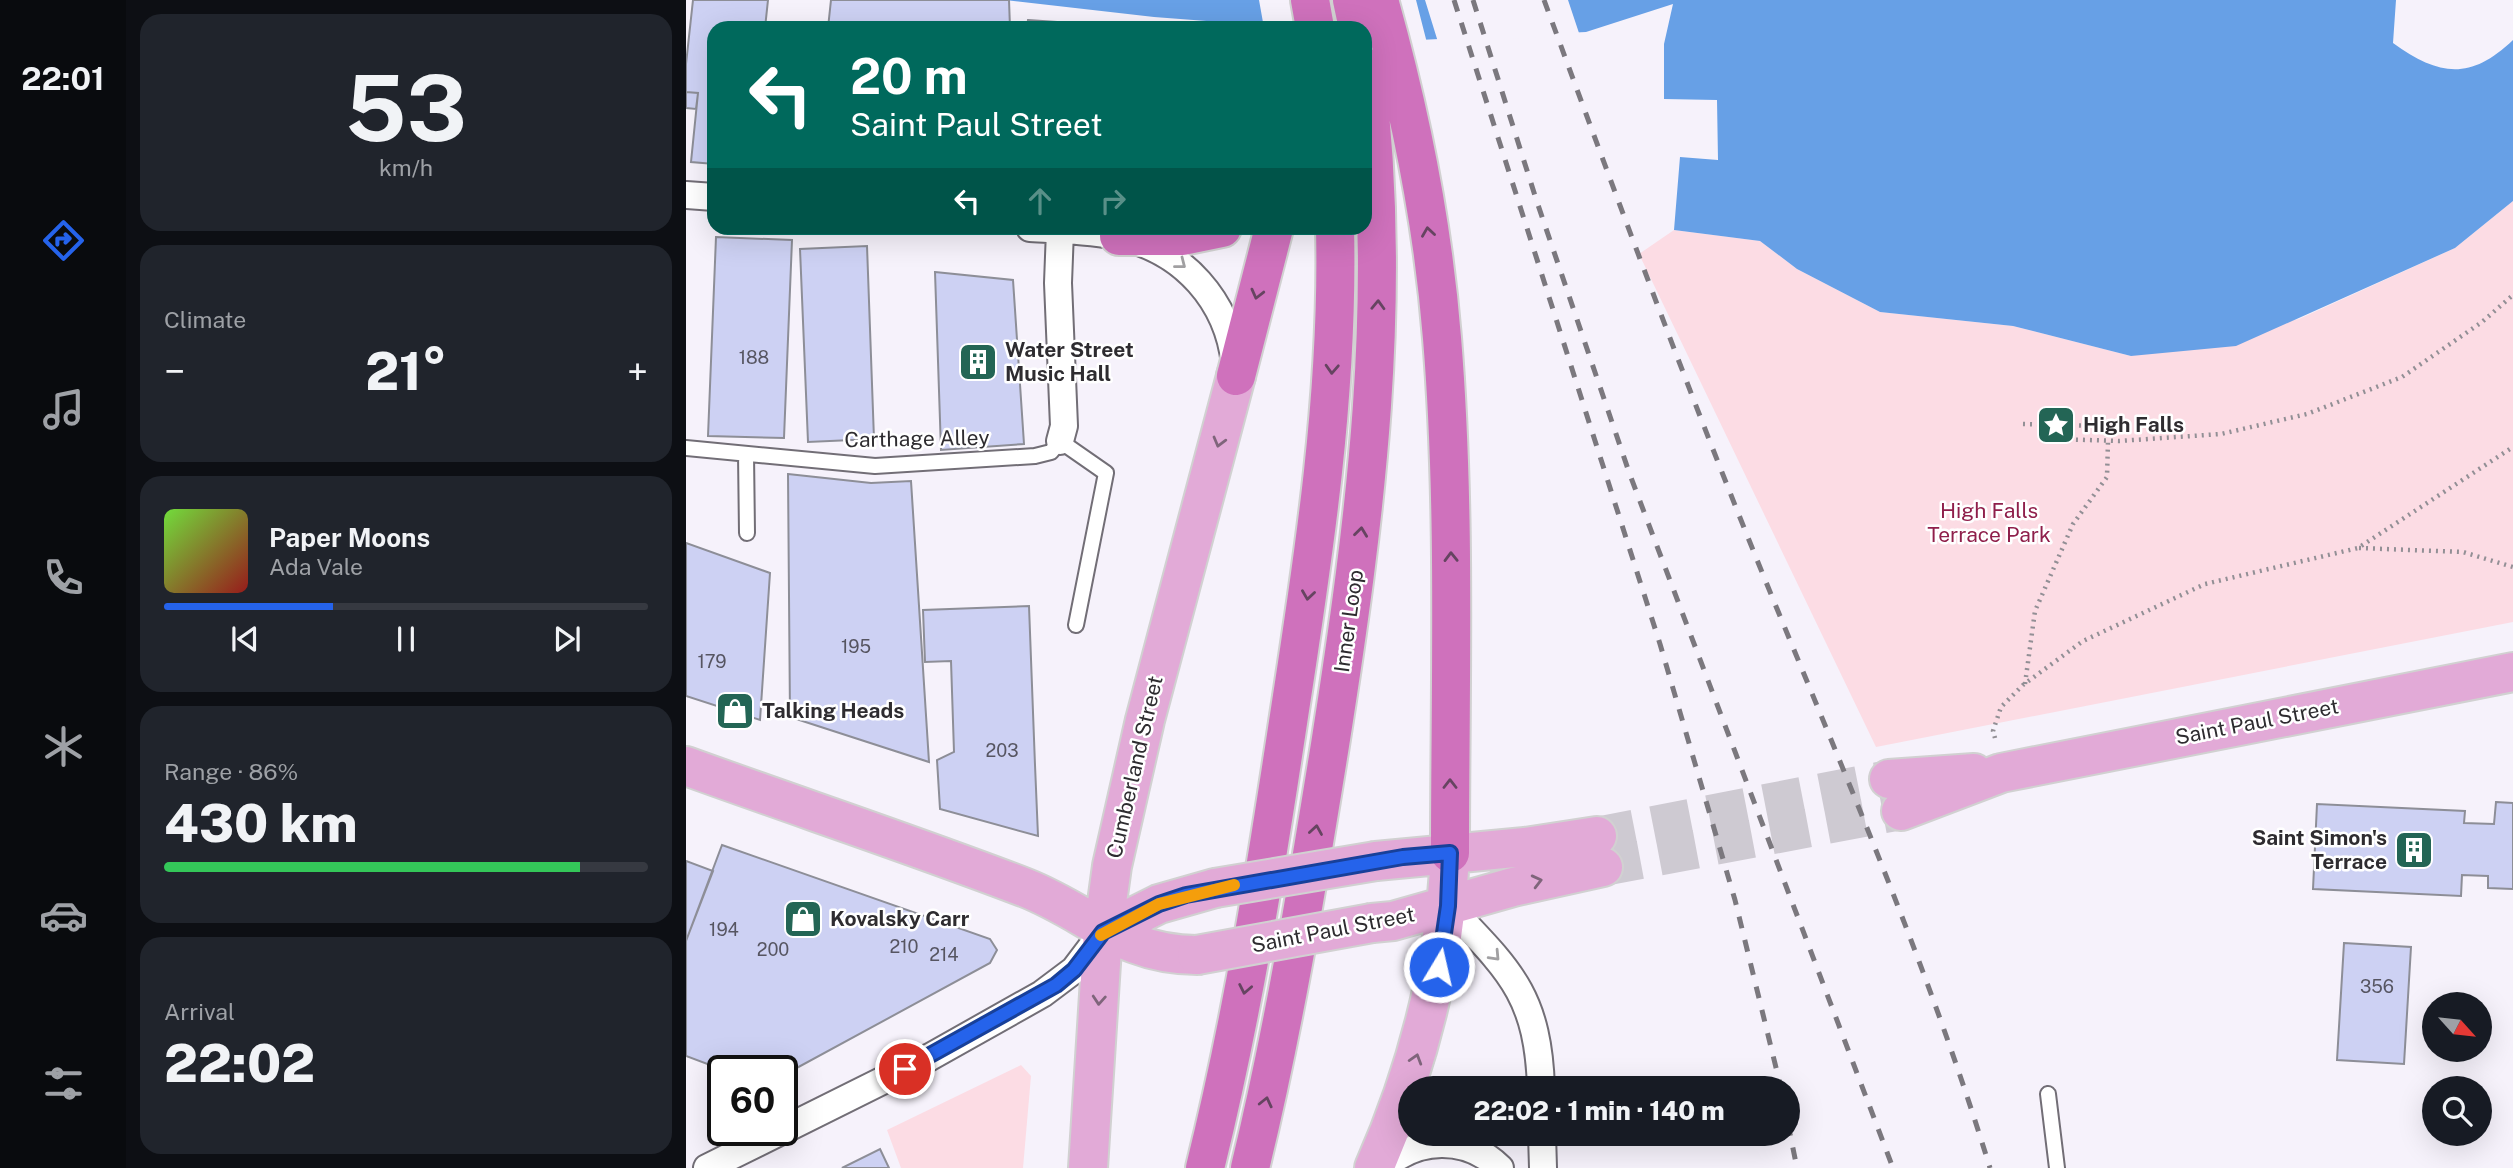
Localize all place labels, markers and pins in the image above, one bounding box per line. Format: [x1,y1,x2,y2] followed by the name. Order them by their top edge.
[1005,337,1134,386] place label: Water Street Music Hall
[957,341,999,383] building icon: Water Street Music Hall
[2035,404,2077,446] place icon: High Falls
[2083,412,2184,437] place label: High Falls
[714,690,756,732] shop icon: Talking Heads
[762,698,904,723] place label: Talking Heads
[2252,825,2387,874] place label: Saint Simon's Terrace
[2393,829,2435,871] building icon: Saint Simon's Terrace
[782,898,824,940] shop icon: Kovalsky Carr
[830,906,970,931] place label: Kovalsky Carr
[875,1039,935,1099] pin

